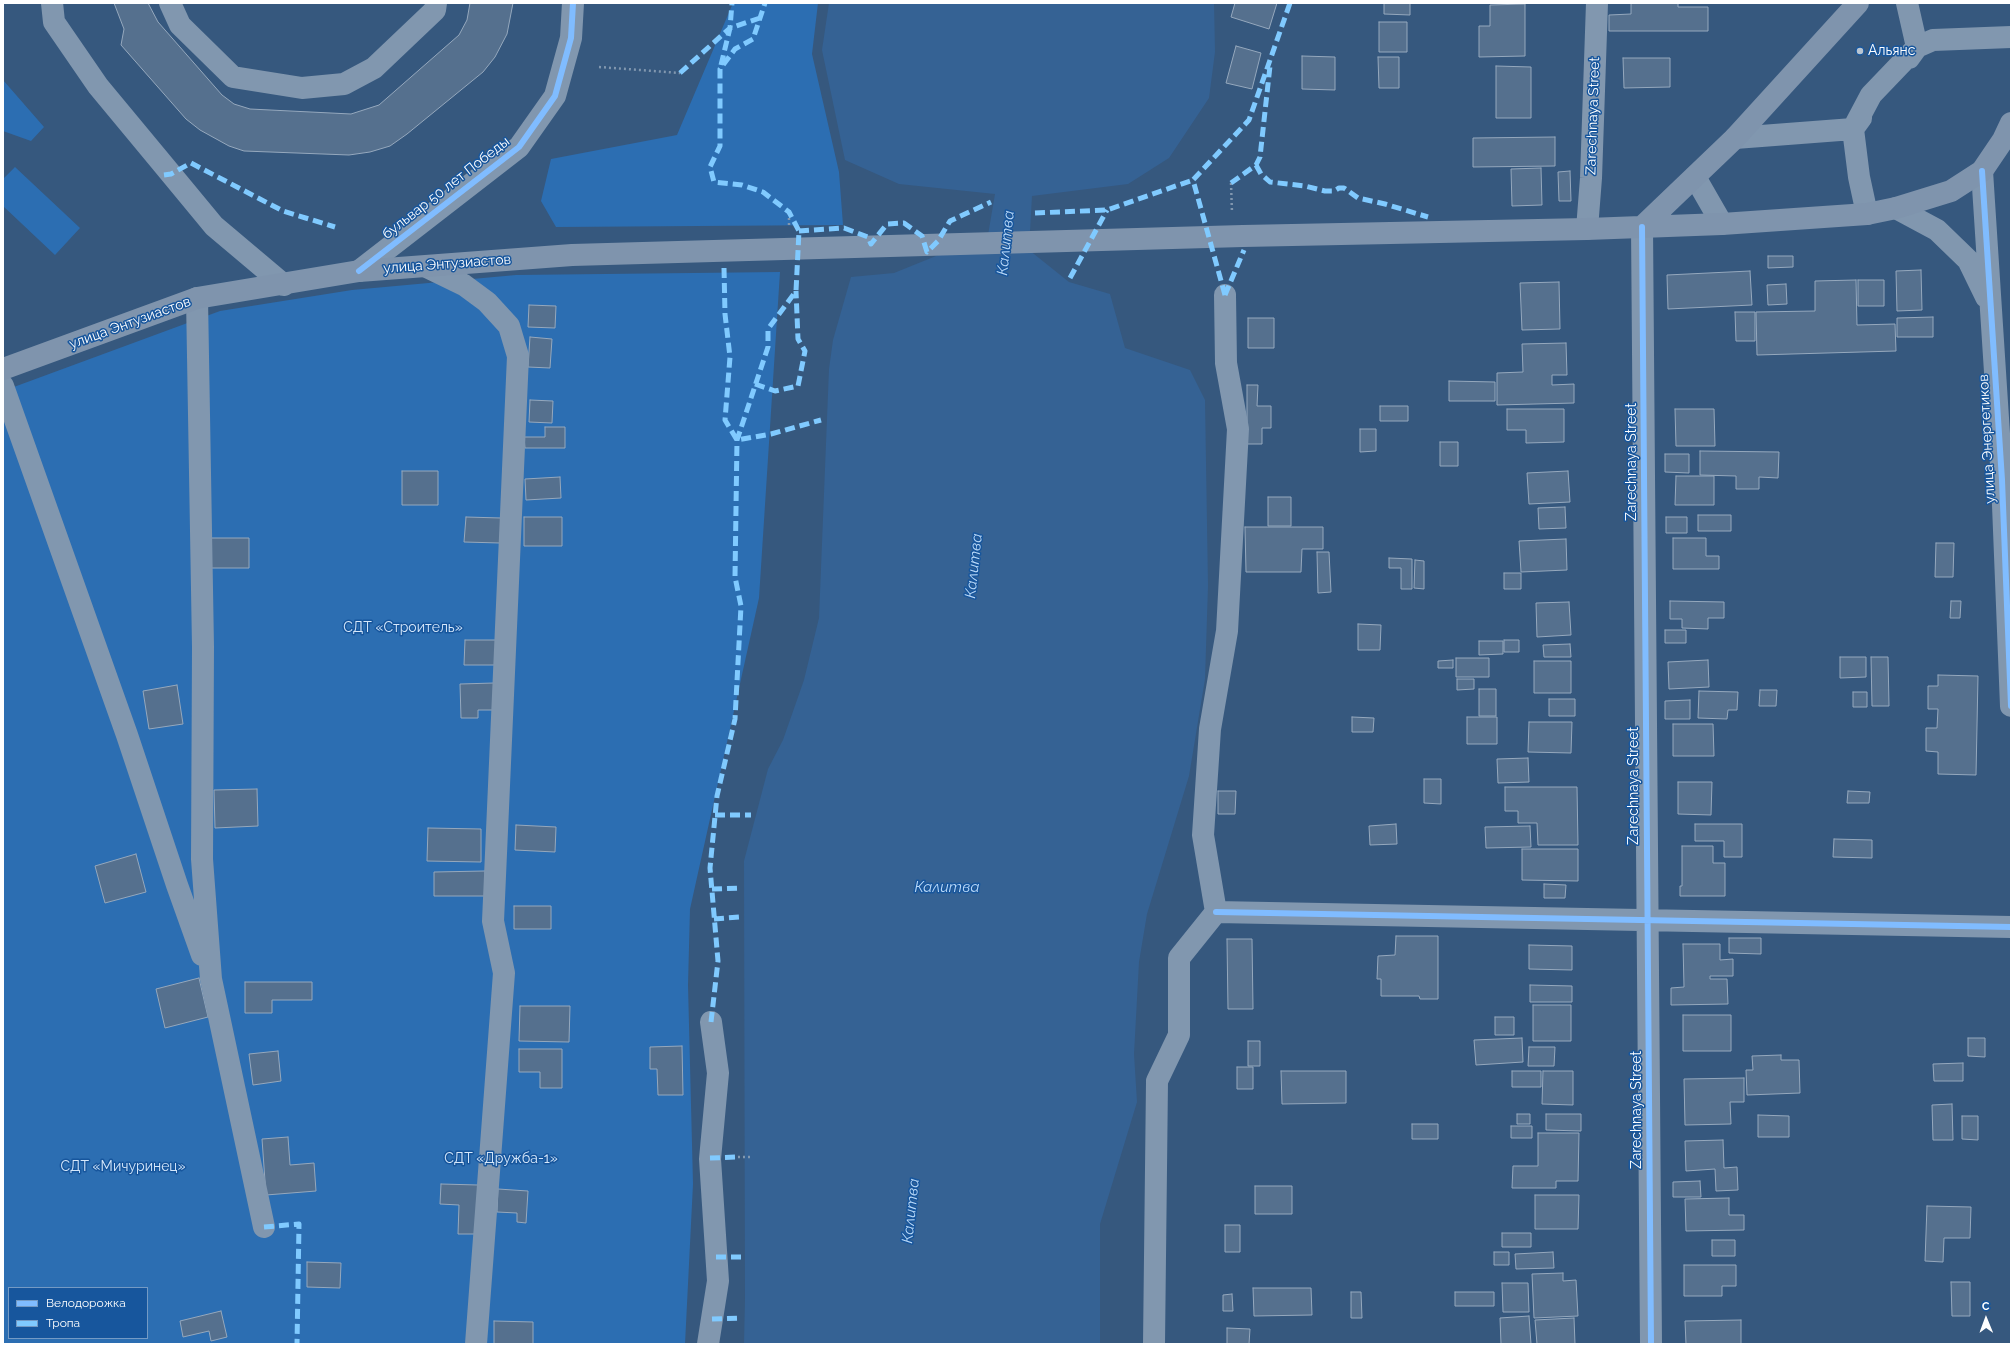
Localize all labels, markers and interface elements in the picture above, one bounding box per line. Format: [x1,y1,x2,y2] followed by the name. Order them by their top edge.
[1868,43,1915,59] place label: Альянс
[1855,46,1865,56] marker: Альянс
[1583,57,1603,175] street label: Zarechnaya Street
[379,133,513,243] street label: бульвар 50 лет Победы
[994,210,1018,276] water label: Калитва
[383,251,511,277] street label: улица Энтузиастов
[67,293,193,353] street label: улица Энтузиастов
[1975,374,1999,504] street label: улица Энергетиков
[1624,403,1640,521] street label: Zarechnaya Street
[962,533,986,599] water label: Калитва
[343,620,463,636] park label: СДТ «Строитель»
[1626,727,1642,845] street label: Zarechnaya Street
[914,878,980,896] water label: Калитва
[1629,1051,1645,1169] street label: Zarechnaya Street
[444,1151,558,1167] park label: СДТ «Дружба-1»
[61,1159,185,1175] park label: СДТ «Мичуринец»
[899,1178,923,1244] water label: Калитва
[8,1287,148,1339] legend
[46,1296,126,1310] text: Велодорожка
[1966,1299,2006,1339] north arrow
[1982,1300,1990,1313] text: С
[46,1316,80,1330] text: Тропа

